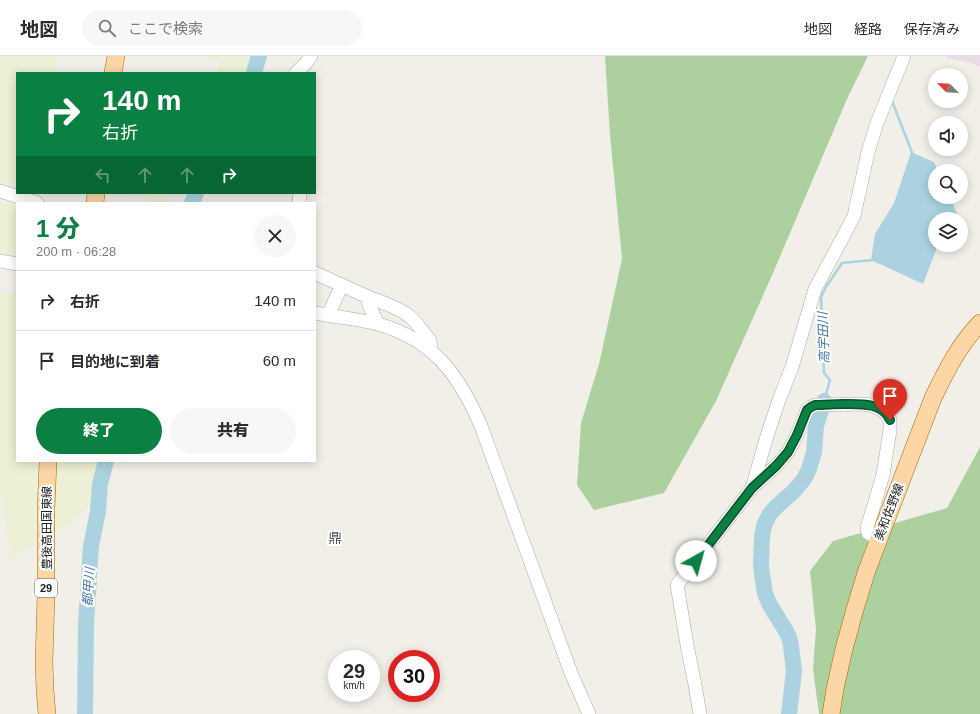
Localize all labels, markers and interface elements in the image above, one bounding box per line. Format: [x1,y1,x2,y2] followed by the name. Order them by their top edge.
[82,10,362,46] search box
[96,17,118,39] icon: search
[20,19,58,40] text: 地図
[128,20,203,37] text: ここで検索
[804,21,832,37] text: 地図
[854,21,882,37] text: 経路
[904,21,960,37] text: 保存済み
[928,68,968,108] north arrow
[928,68,968,252] map controls
[102,85,181,116] text: 140 m
[36,88,88,140] icon: right
[928,116,968,156] button: sound
[102,123,138,143] text: 右折
[92,164,114,186] icon: left
[134,164,156,186] icon: ahead
[176,164,198,186] icon: ahead
[218,164,240,186] icon: right
[928,164,968,204] button: search
[928,212,968,252] button: layers
[36,215,80,242] text: 1 分
[254,215,296,257] button: close
[36,244,116,259] text: 200 m · 06:28
[36,290,58,312] icon: right
[254,292,296,309] text: 140 m
[70,293,100,310] text: 右折
[815,310,832,364] water label: 高宇田川
[36,350,58,372] icon: arrive
[263,352,296,369] text: 60 m
[70,353,160,370] text: 目的地に到着
[873,379,907,420] pin
[879,385,901,407] icon: arrive
[36,408,162,454] button: 終了
[170,408,296,454] button: 共有
[872,481,906,543] street label: 美和佐野線
[40,486,54,570] street label: 豊後高田国東線
[328,530,342,546] district label: 鼎
[675,540,717,582] position arrow
[80,565,97,607] water label: 都甲川
[35,579,57,597] road number: 29
[388,650,440,702] speed limit sign: 30
[343,660,365,682] text: 29
[343,680,365,691] text: km/h

